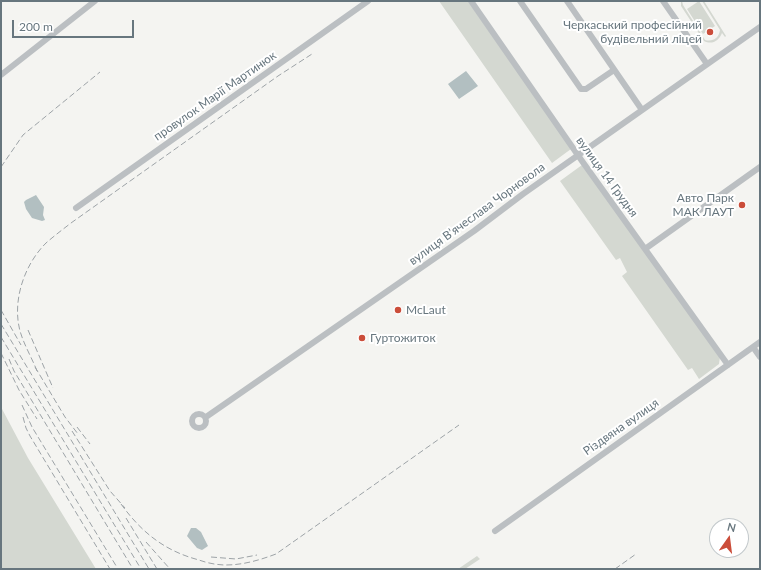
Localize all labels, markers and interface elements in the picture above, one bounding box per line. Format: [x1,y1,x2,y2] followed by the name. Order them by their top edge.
[14,12,136,38] scale bar
[563,18,702,46] place label: Черкаський професійний будівельний ліцей
[19,19,53,34] text: 200 m
[705,27,715,37] marker: Черкаський професійний будівельний ліцей
[151,48,279,144] street label: провулок Марії Мартинюк
[573,134,641,220] street label: вулиця 14 Грудня
[406,160,548,268] street label: вулиця Вʼячеслава Чорновола
[673,191,734,219] place label: Авто Парк МАК ЛАУТ
[737,200,747,210] marker: Авто Парк МАК ЛАУТ
[406,303,446,317] place label: McLaut
[393,305,403,315] marker: McLaut
[370,331,436,345] place label: Гуртожиток
[357,333,367,343] marker: Гуртожиток
[580,396,662,458] street label: Різдвяна вулиця
[709,518,749,558] north arrow
[726,520,737,534] text: N

